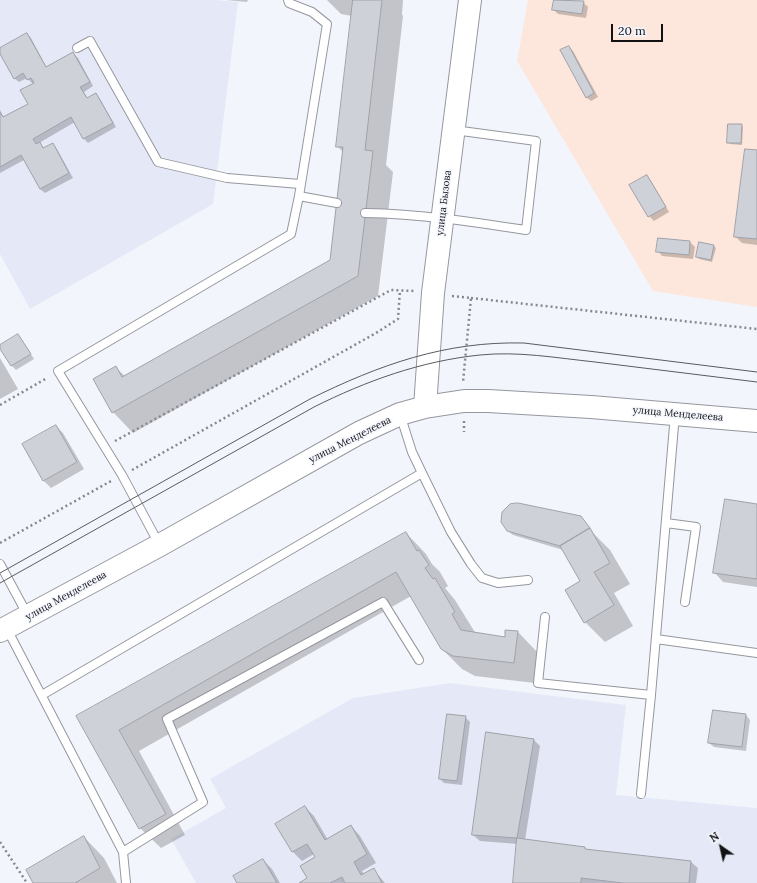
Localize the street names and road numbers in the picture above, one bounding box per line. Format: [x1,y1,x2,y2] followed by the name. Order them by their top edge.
[434,170,454,236] street label: улица Бызова
[632,404,724,424] street label: улица Менделеева
[307,414,393,466] street label: улица Менделеева
[23,569,109,623] street label: улица Менделеева

